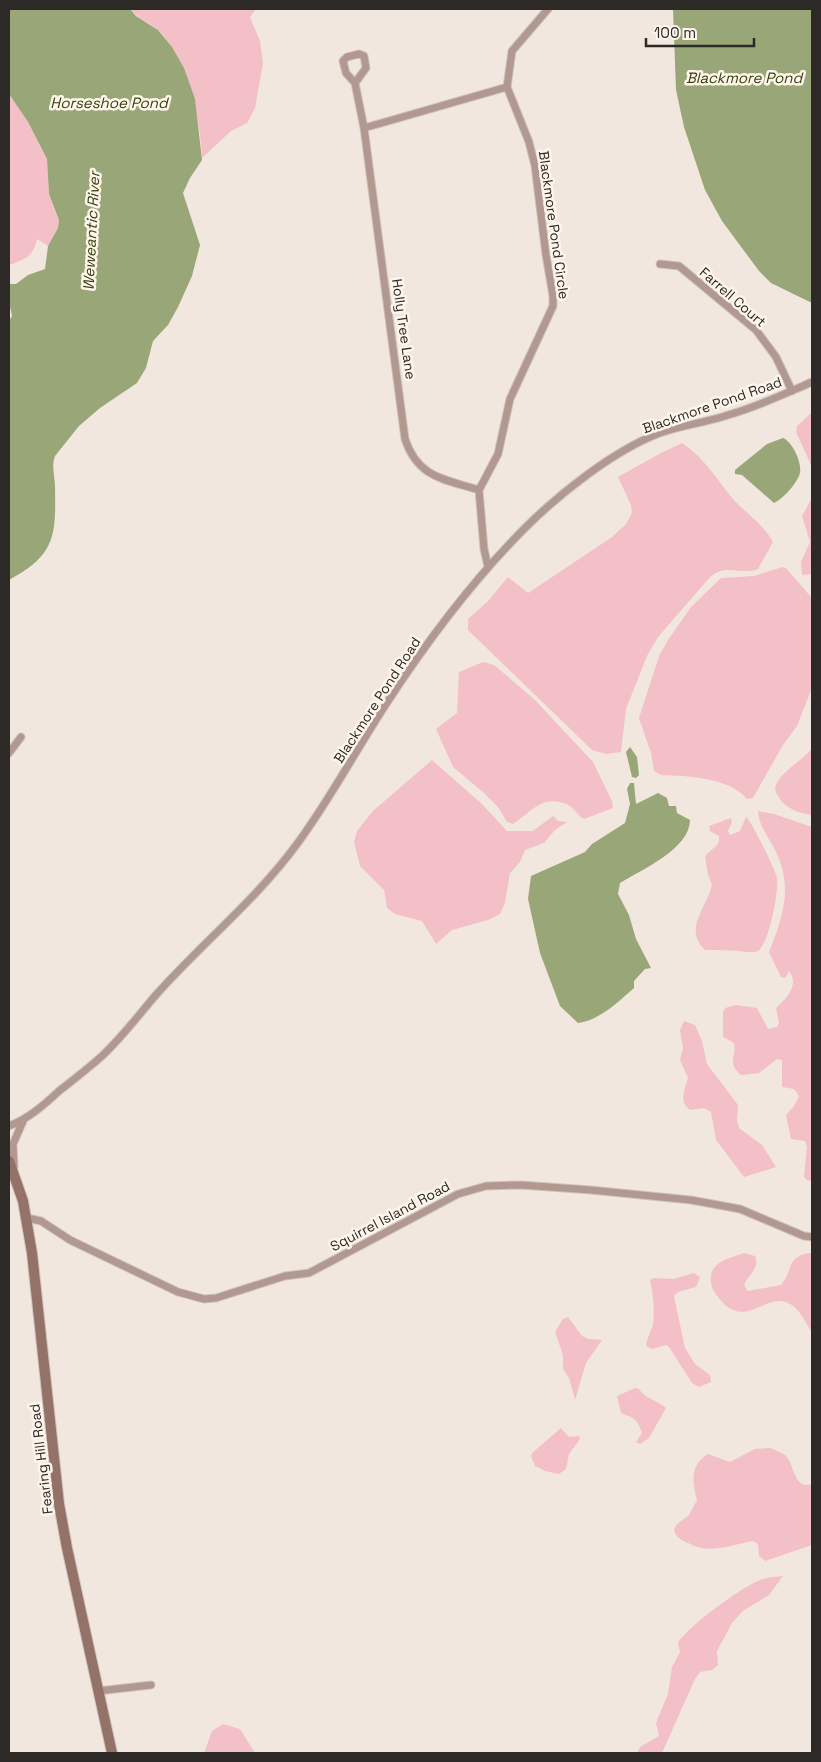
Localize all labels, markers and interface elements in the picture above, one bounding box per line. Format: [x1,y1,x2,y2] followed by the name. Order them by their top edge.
[646,15,754,47] scale bar
[654,23,696,42] text: 100 m
[686,68,804,87] water label: Blackmore Pond
[50,93,170,112] water label: Horseshoe Pond
[535,150,573,300] street label: Blackmore Pond Circle
[78,170,104,291] water label: Weweantic River
[696,263,770,331] street label: Farrell Court
[388,278,420,380] street label: Holly Tree Lane
[640,373,784,437] street label: Blackmore Pond Road
[330,634,424,766] street label: Blackmore Pond Road
[327,1177,453,1255] street label: Squirrel Island Road
[25,1403,57,1515] street label: Fearing Hill Road

